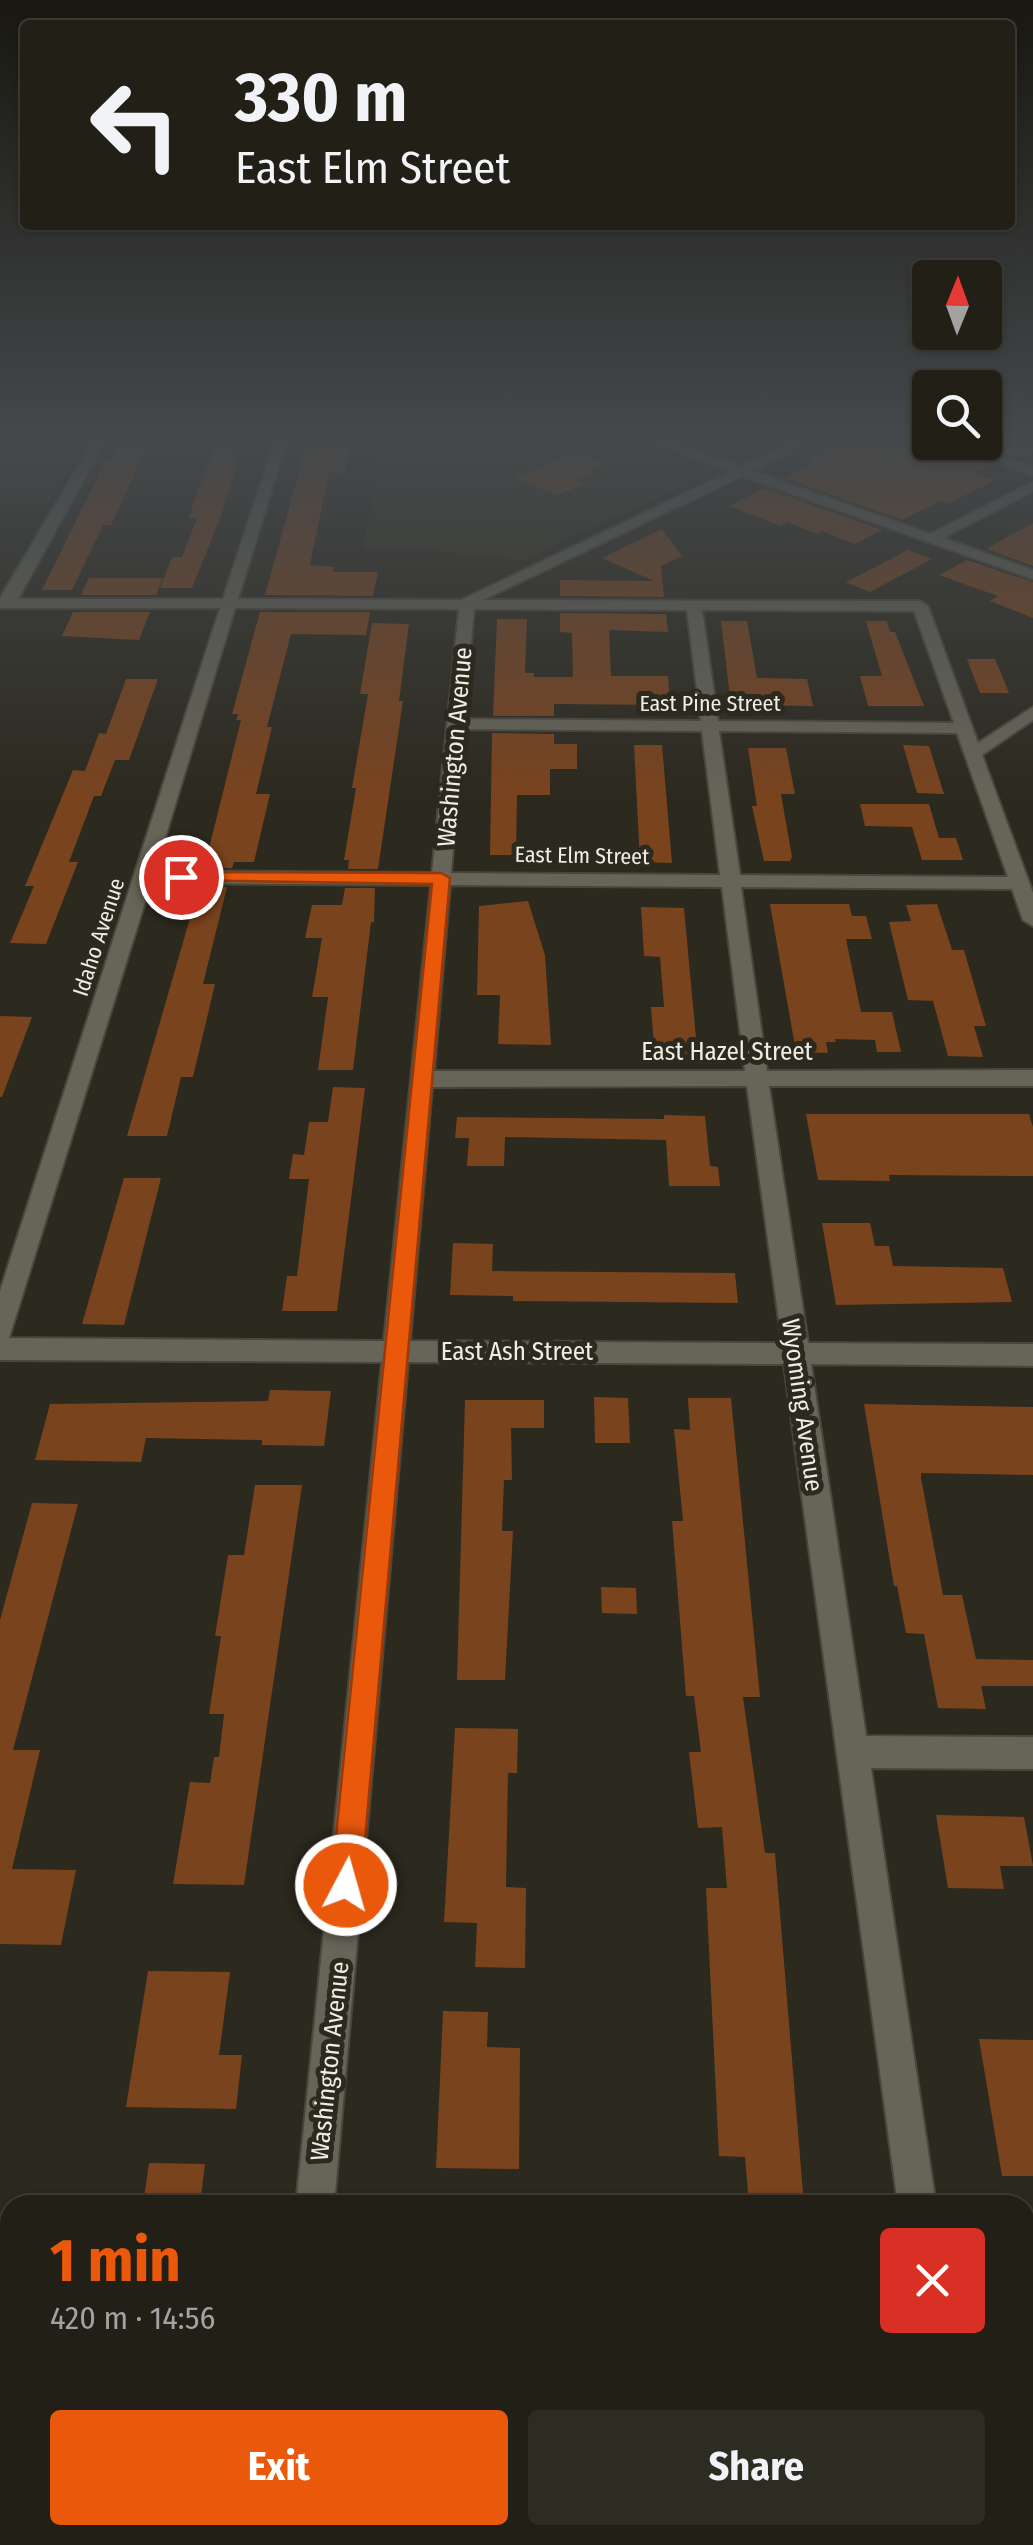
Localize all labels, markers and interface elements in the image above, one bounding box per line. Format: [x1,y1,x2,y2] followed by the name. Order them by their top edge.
[235,56,407,140] text: 330 m
[70,60,200,190] icon: left
[235,141,510,195] text: East Elm Street
[912,260,1002,350] north arrow
[912,260,1002,460] map controls
[912,370,1002,460] button: search
[431,646,479,848] street label: Washington Avenue
[639,690,781,717] street label: East Pine Street
[139,835,224,920] pin
[514,841,650,870] street label: East Elm Street
[154,850,209,905] icon: arrive
[67,875,130,1000] street label: Idaho Avenue
[641,1037,814,1067] street label: East Hazel Street
[775,1317,829,1494] street label: Wyoming Avenue
[441,1337,594,1367] street label: East Ash Street
[294,1833,398,1937] position arrow
[305,1960,355,2162] street label: Washington Avenue
[50,2225,181,2297] text: 1 min
[880,2228,985,2333] button: close
[50,2299,215,2337] text: 420 m · 14:56
[50,2410,508,2525] button: Exit
[528,2410,985,2525] button: Share

